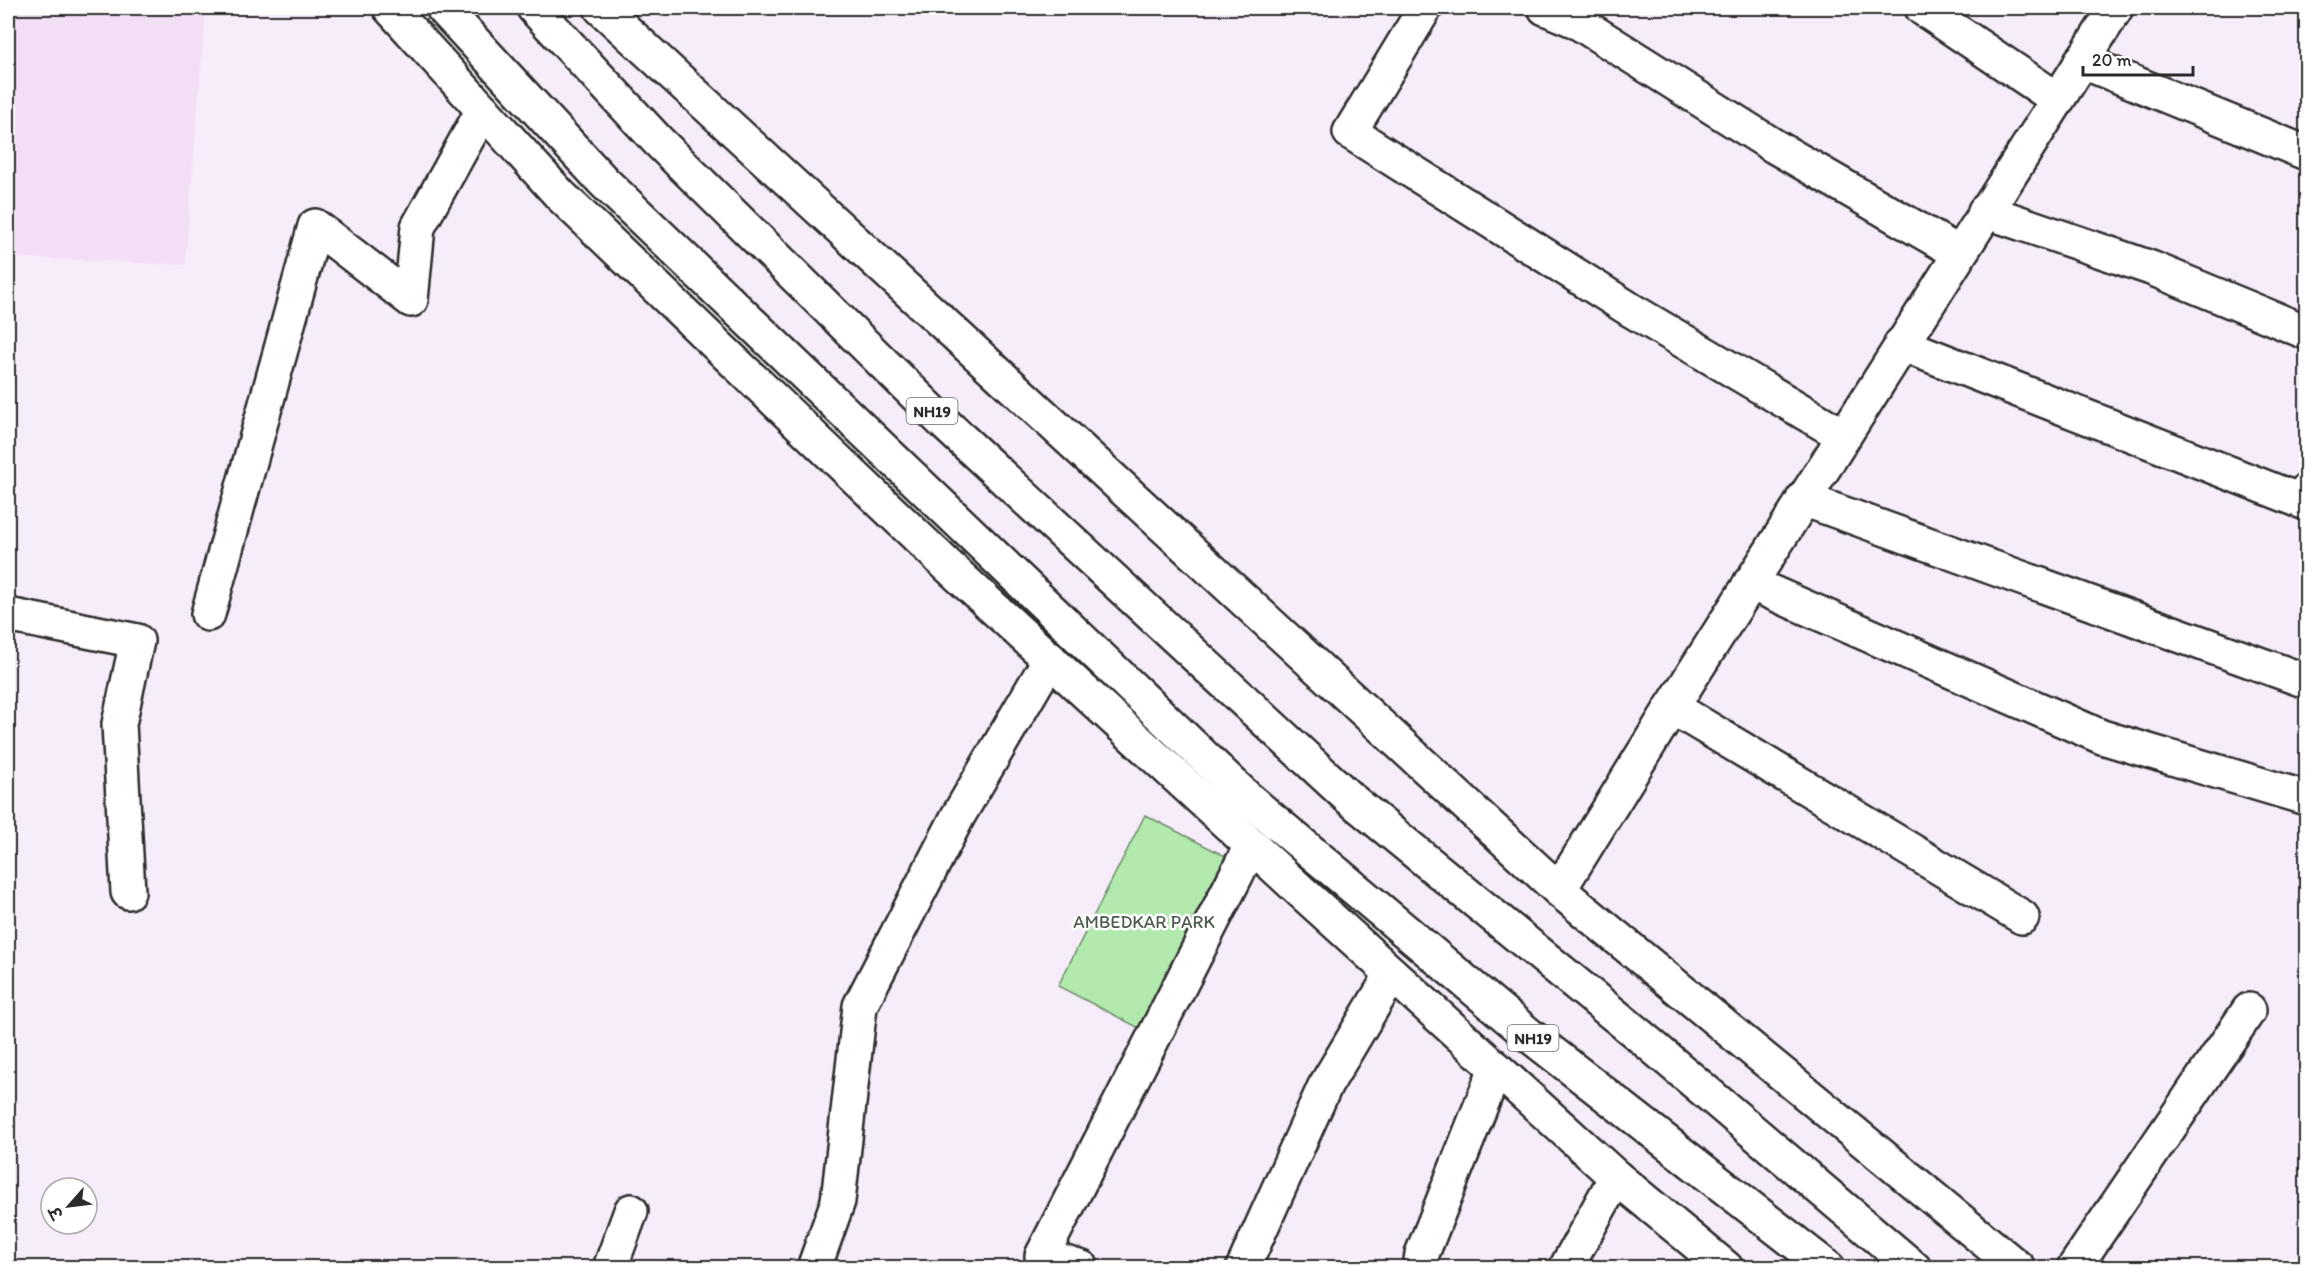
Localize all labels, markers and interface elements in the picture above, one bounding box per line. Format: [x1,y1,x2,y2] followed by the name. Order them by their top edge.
[2083,39,2192,77] scale bar
[2092,49,2132,71] text: 20 m
[906,398,958,424] road number: NH19
[1073,911,1215,933] park label: AMBEDKAR PARK
[1508,1025,1558,1051] road number: NH19
[39,1176,99,1236] north arrow
[45,1202,68,1224] text: उ

